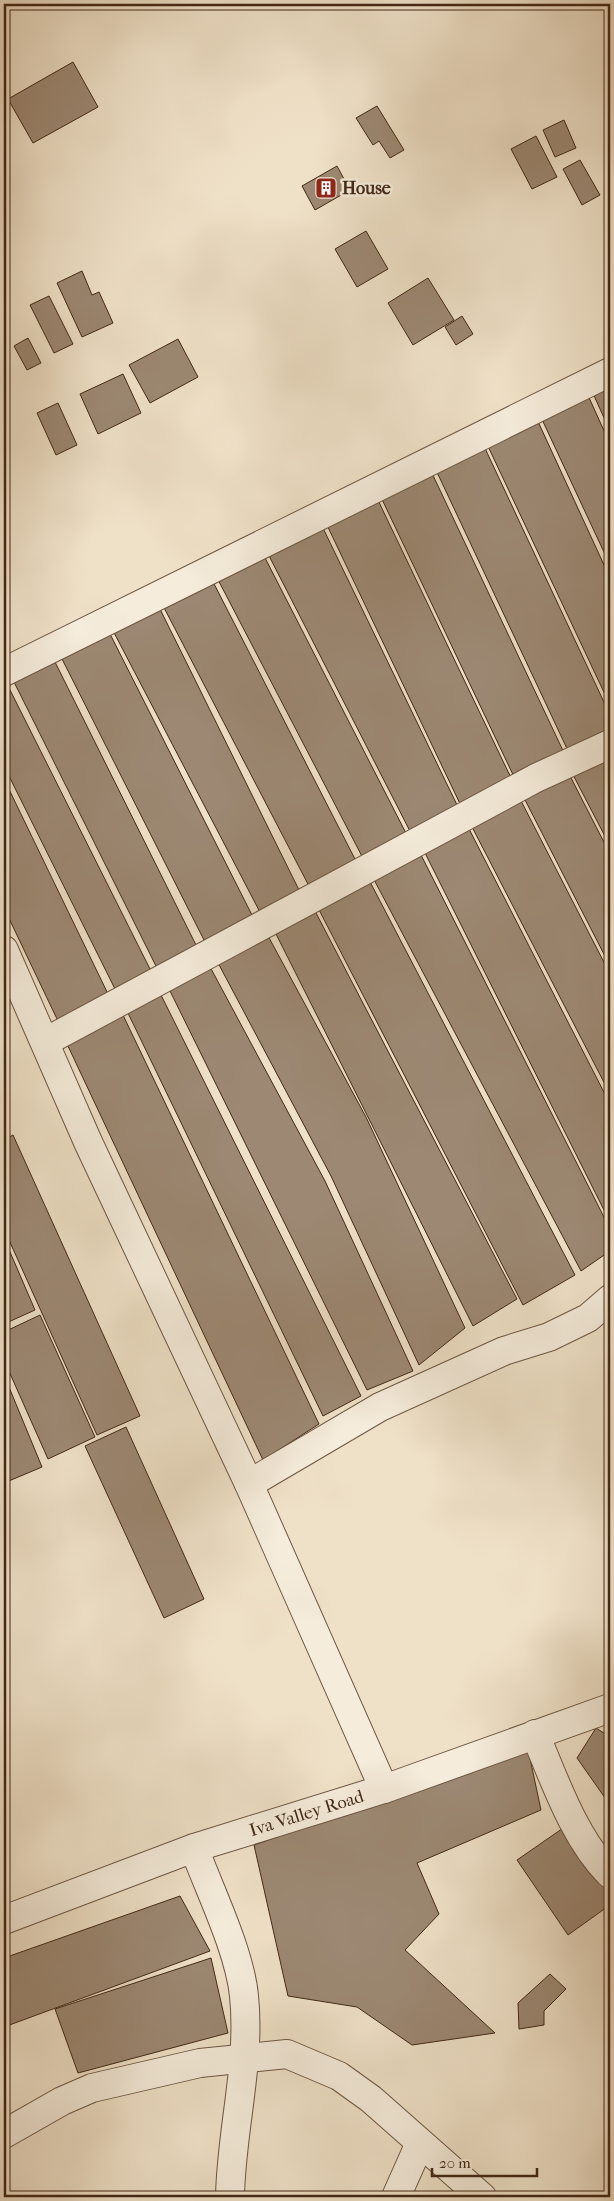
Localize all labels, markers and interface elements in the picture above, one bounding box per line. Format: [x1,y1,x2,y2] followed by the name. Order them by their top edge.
[314,176,338,200] building icon: House
[342,178,391,199] place label: House
[247,1786,367,1841] street label: Iva Valley Road
[432,2146,536,2178] scale bar
[439,2154,471,2172] text: 20 m

